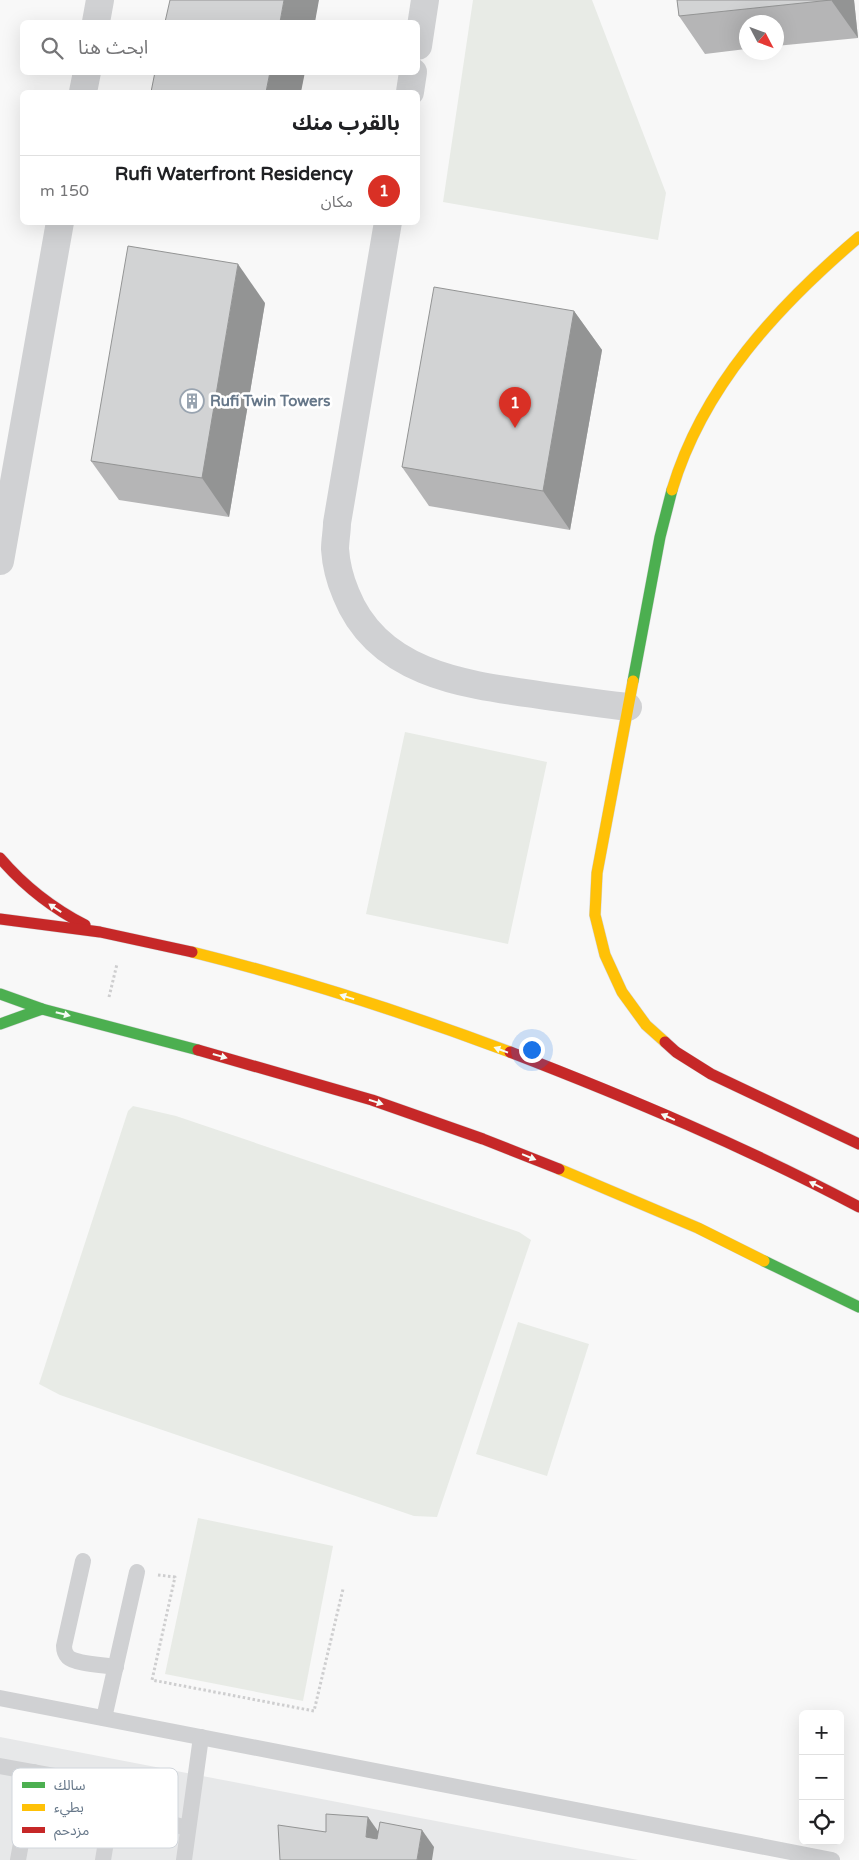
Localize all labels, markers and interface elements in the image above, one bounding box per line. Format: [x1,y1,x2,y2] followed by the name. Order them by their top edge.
[739,15,784,60] north arrow
[20,20,420,75] search box
[38,34,66,62] icon: search
[78,37,148,59] text: ابحث هنا
[292,111,400,136] text: بالقرب منك
[115,163,353,185] text: Rufi Waterfront Residency
[40,181,89,201] text: 150 m
[379,181,389,201] text: 1
[321,192,353,212] text: مكان
[499,387,531,428] pin: 1
[179,388,205,414] building icon: Rufi Twin Towers
[210,392,330,410] place label: Rufi Twin Towers
[48,903,62,913] one-way arrow
[340,992,355,1000] one-way arrow
[56,1010,71,1018] one-way arrow
[519,1037,545,1063] your location
[494,1045,508,1053] one-way arrow
[213,1053,228,1061] one-way arrow
[369,1098,384,1106] one-way arrow
[661,1112,675,1120] one-way arrow
[522,1153,537,1161] one-way arrow
[808,1180,823,1189] one-way arrow
[799,1710,844,1845] map controls
[799,1710,844,1755] button: +
[799,1755,844,1800] button: −
[12,1768,178,1848] legend
[54,1777,86,1794] text: سالك
[54,1799,84,1818] text: بطيء
[799,1800,844,1845] button: locate
[54,1822,89,1841] text: مزدحم

